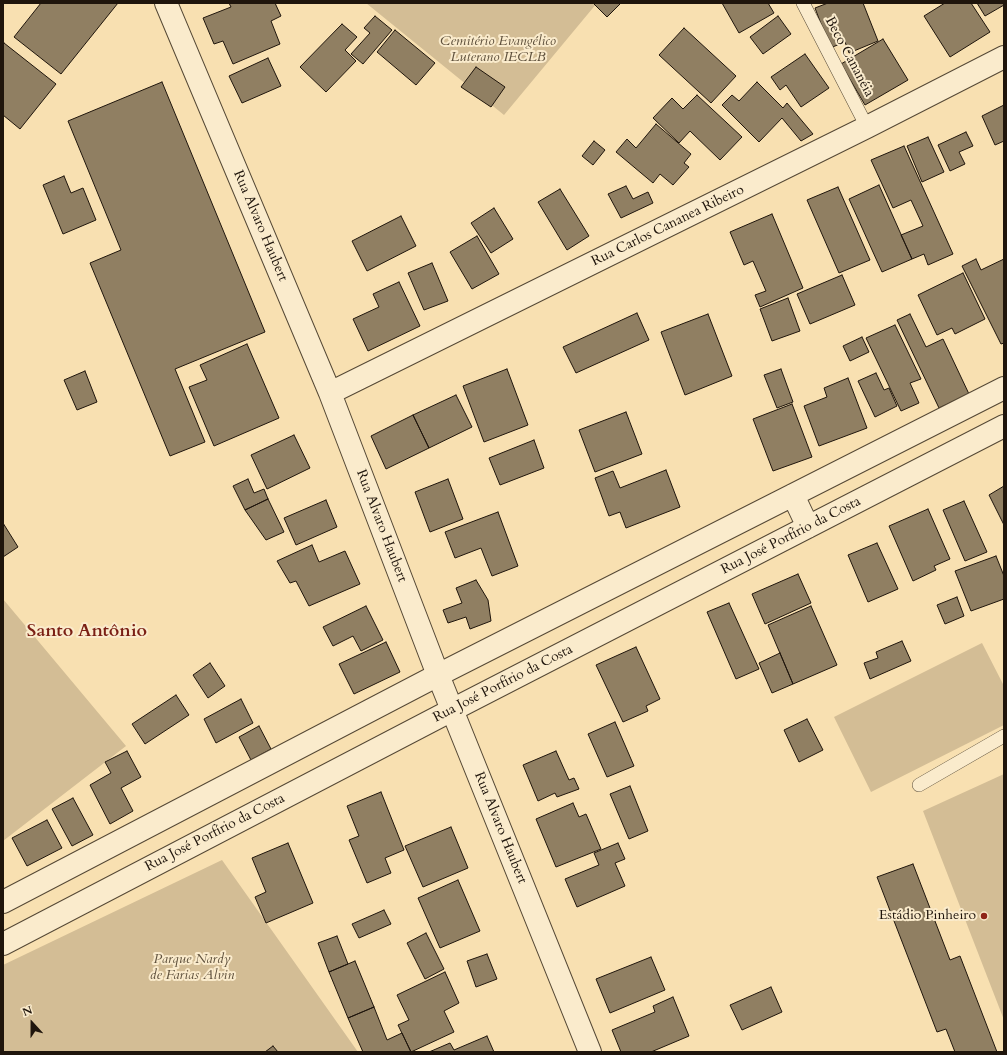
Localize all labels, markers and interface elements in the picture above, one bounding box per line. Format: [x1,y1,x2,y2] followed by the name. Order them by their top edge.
[821,14,877,100] street label: Beco Cananéia
[440,34,556,66] park label: Cemitério Evangélico Luterano IECLB
[229,168,291,284] street label: Rua Alvaro Haubert
[589,182,747,270] street label: Rua Carlos Cananea Ribeiro
[352,467,410,585] street label: Rua Alvaro Haubert
[718,493,864,579] street label: Rua José Porfírio da Costa
[27,621,147,643] district label: Santo Antônio
[430,641,576,727] street label: Rua José Porfírio da Costa
[470,770,530,886] street label: Rua Alvaro Haubert
[142,790,288,876] street label: Rua José Porfírio da Costa
[879,908,976,924] place label: Estádio Pinheiro
[979,911,989,921] marker: Estádio Pinheiro
[150,952,234,984] park label: Parque Nardy de Farias Alvin
[12,1003,52,1043] north arrow
[20,1003,35,1020] text: N

